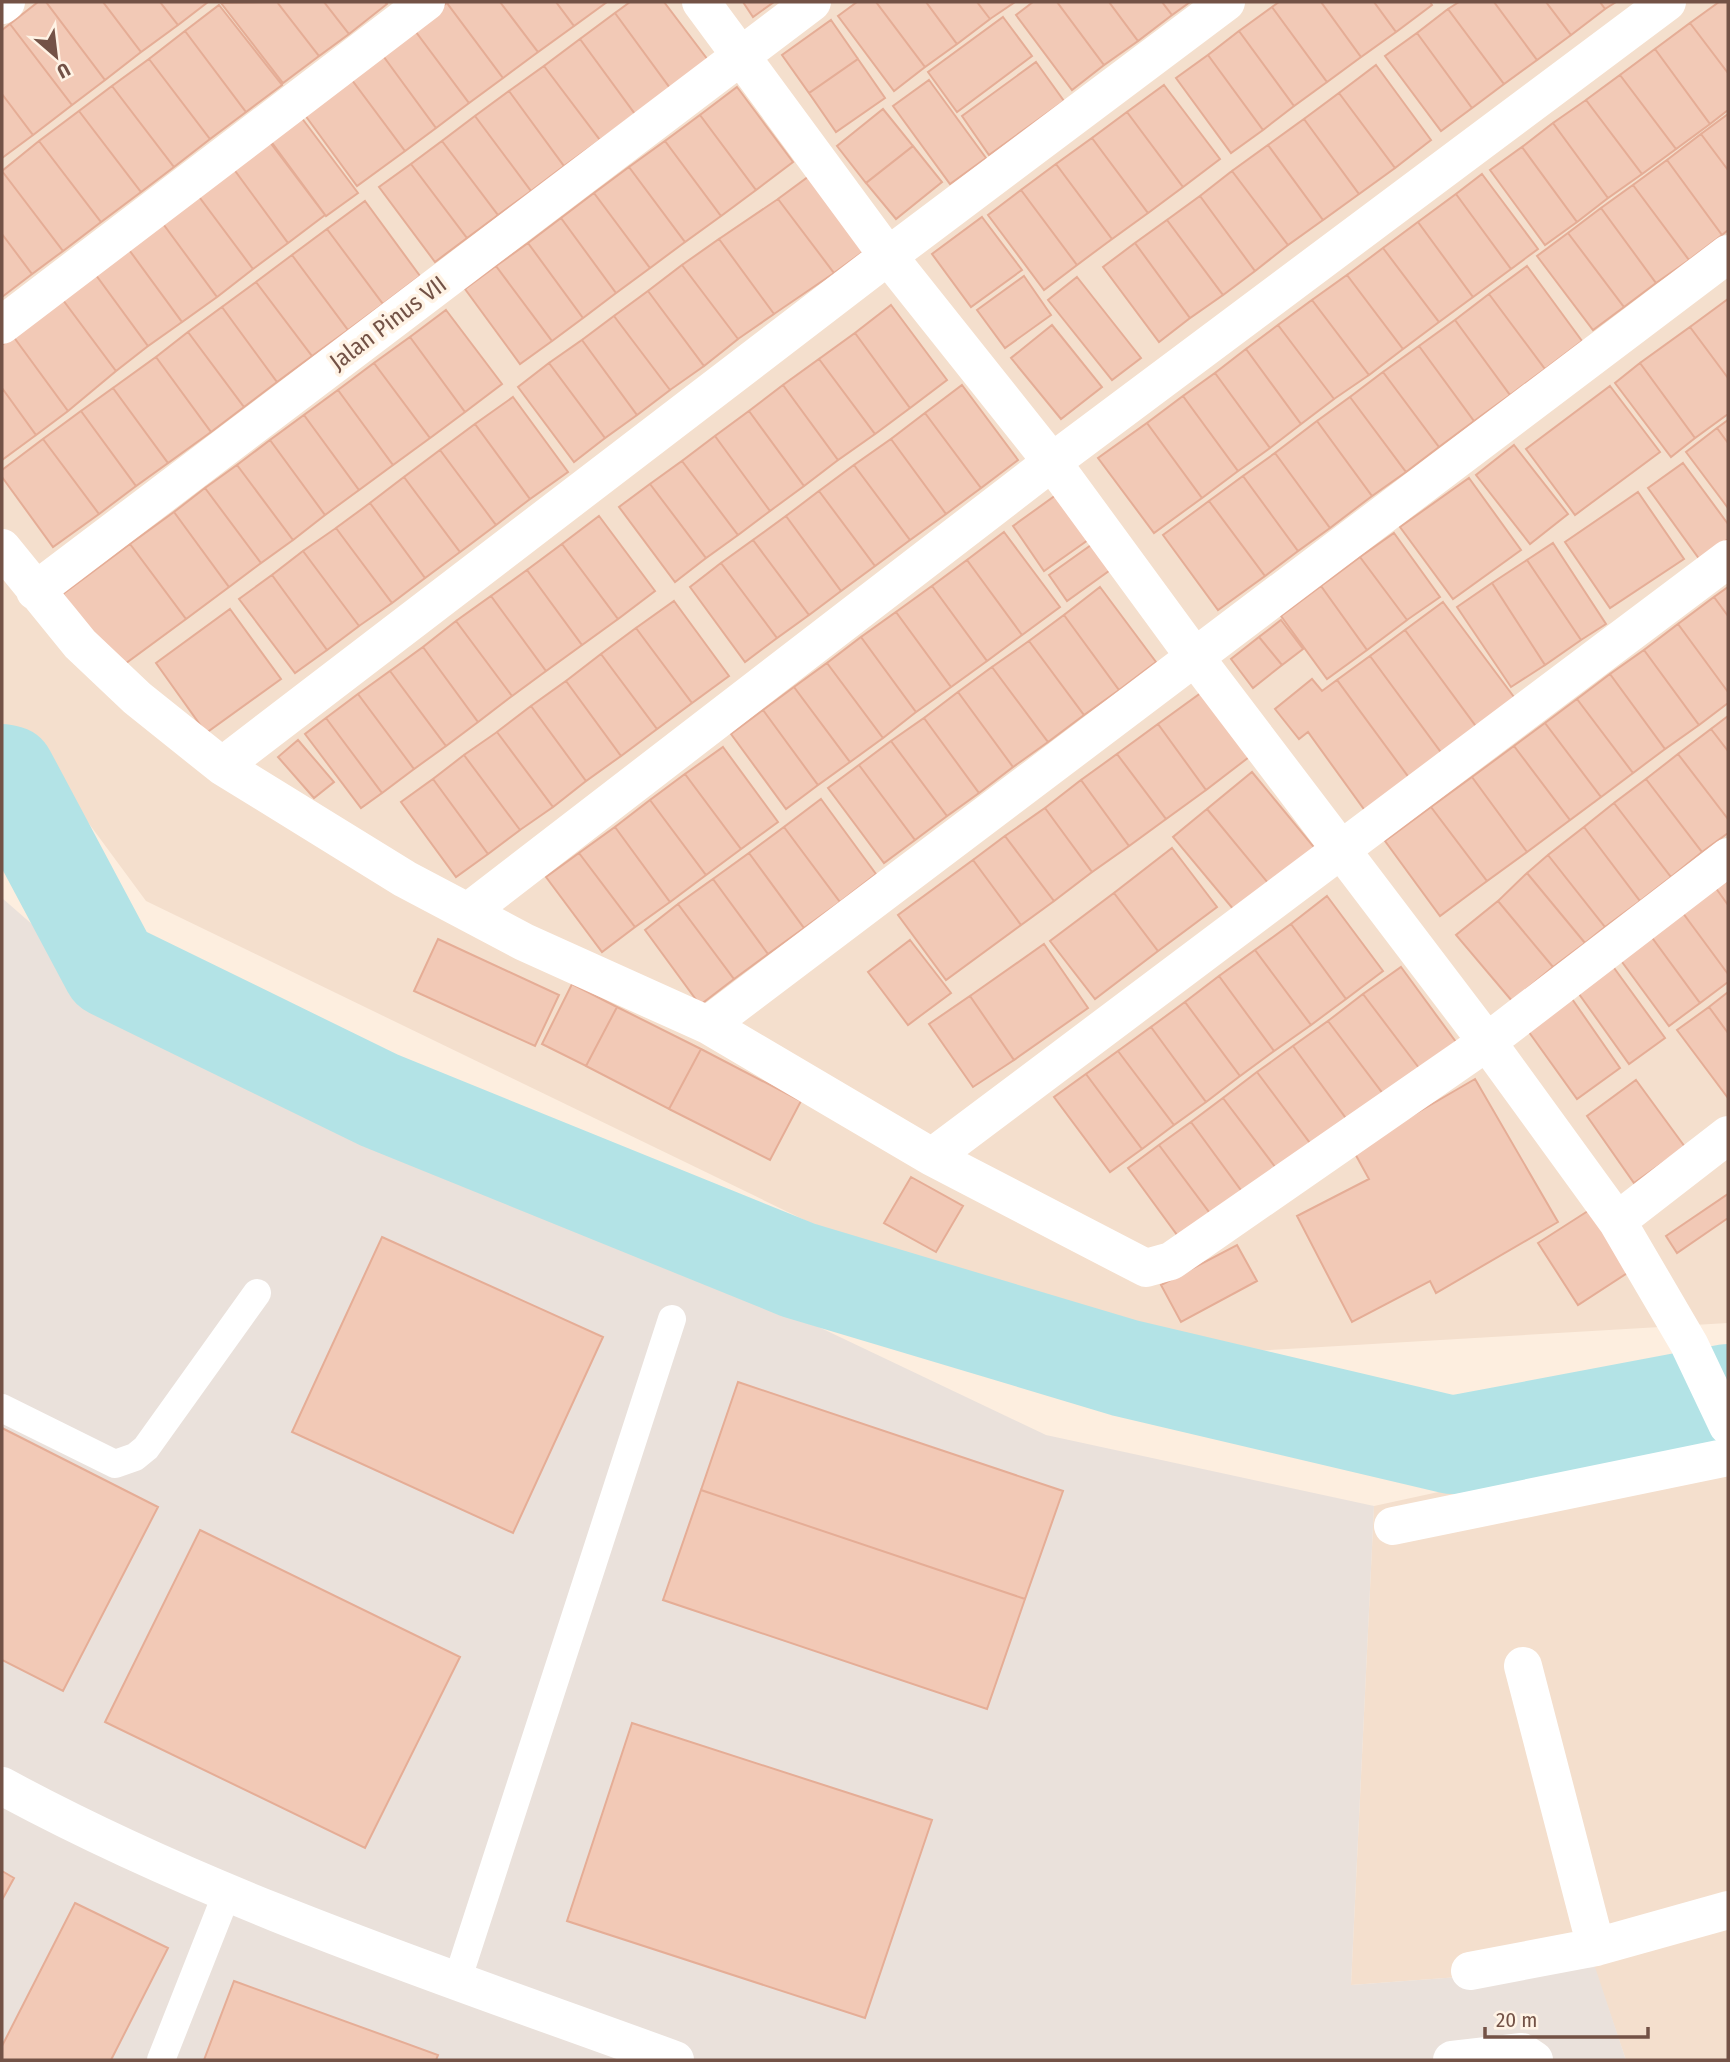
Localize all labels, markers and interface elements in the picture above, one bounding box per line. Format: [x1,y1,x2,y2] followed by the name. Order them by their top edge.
[21,21,91,91] north arrow
[53,58,74,83] text: U
[324,270,452,376] street label: Jalan Pinus VII
[1485,1996,1648,2040] scale bar
[1496,2007,1537,2033] text: 20 m

